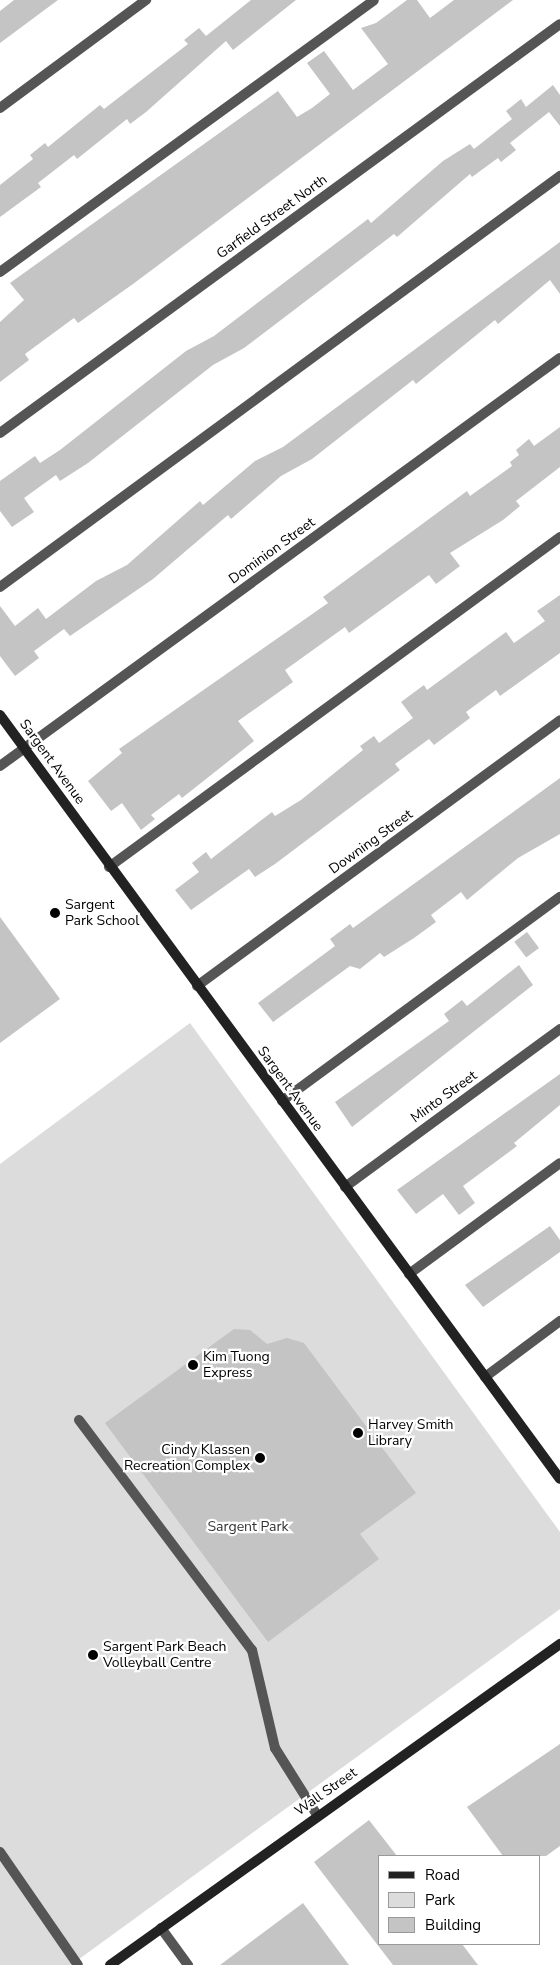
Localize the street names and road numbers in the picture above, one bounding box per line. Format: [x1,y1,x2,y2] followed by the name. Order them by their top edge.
[214,171,330,263] street label: Garfield Street North
[226,514,318,588] street label: Dominion Street
[16,716,88,808] street label: Sargent Avenue
[326,806,416,878] street label: Downing Street
[254,1043,326,1135] street label: Sargent Avenue
[408,1067,480,1127] street label: Minto Street
[292,1764,360,1820] street label: Wall Street

